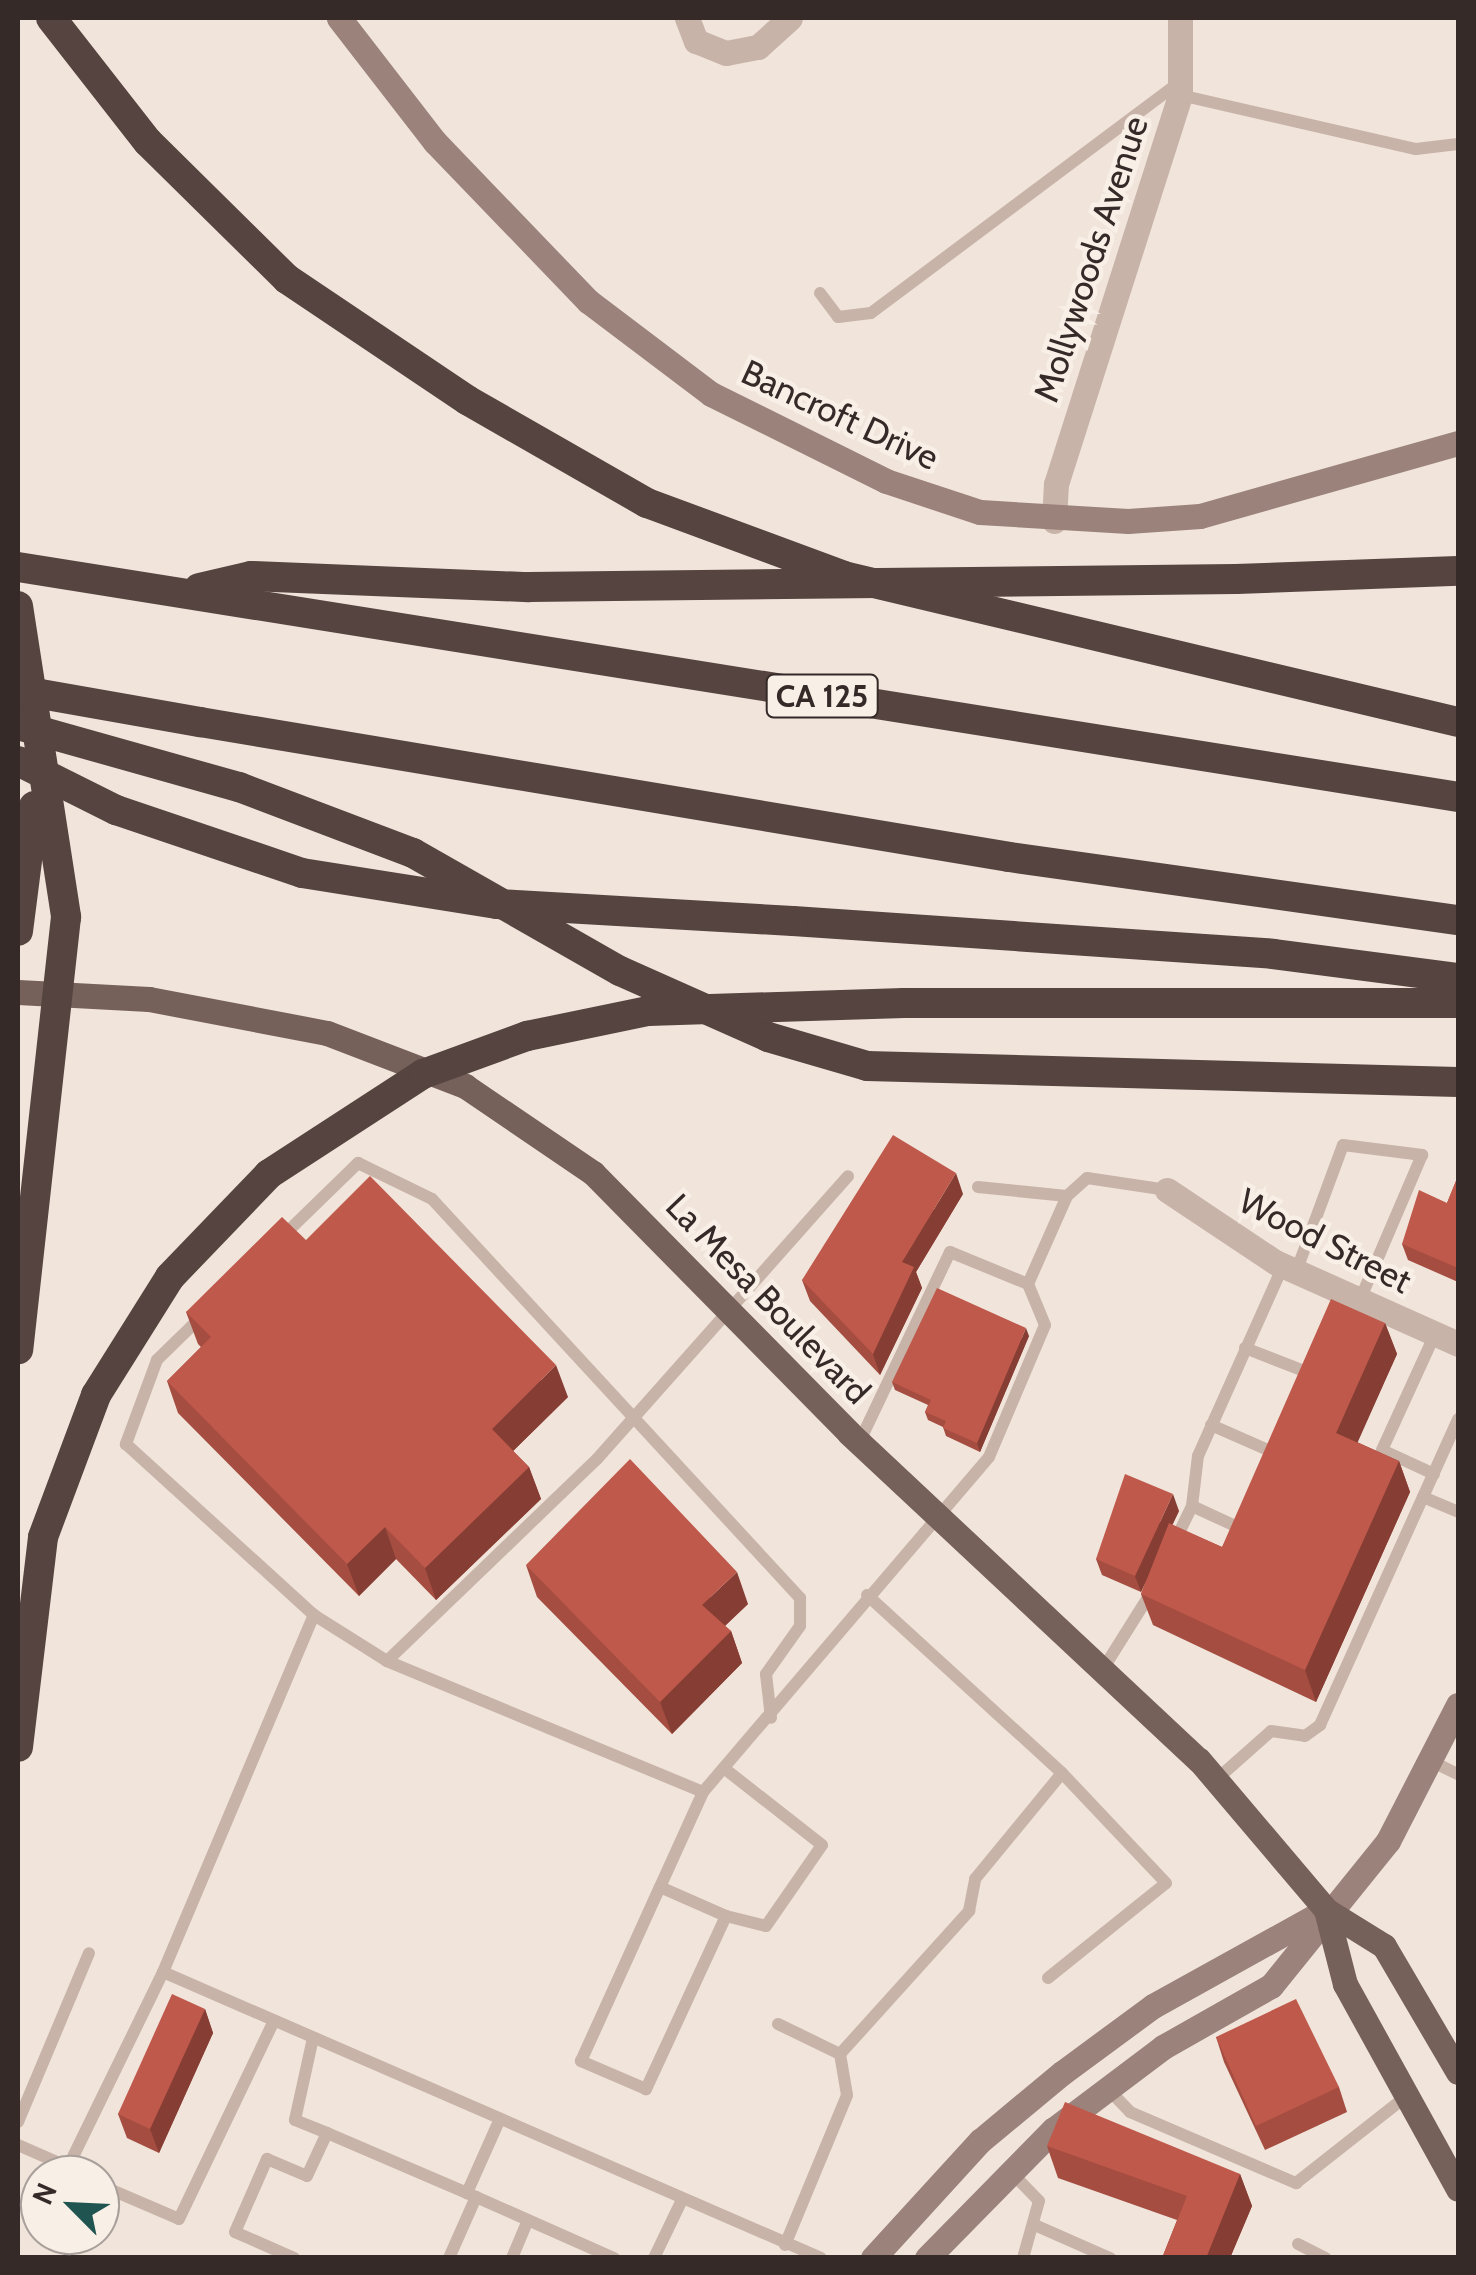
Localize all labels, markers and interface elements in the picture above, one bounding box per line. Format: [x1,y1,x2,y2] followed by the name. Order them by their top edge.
[1025,111,1157,407] street label: Mollywoods Avenue
[735,351,945,479] street label: Bancroft Drive
[764,669,880,723] road number: CA 125
[1232,1180,1418,1302] street label: Wood Street
[657,1185,879,1413] street label: La Mesa Boulevard
[20,2155,120,2255] north arrow
[25,2178,64,2210] text: N

